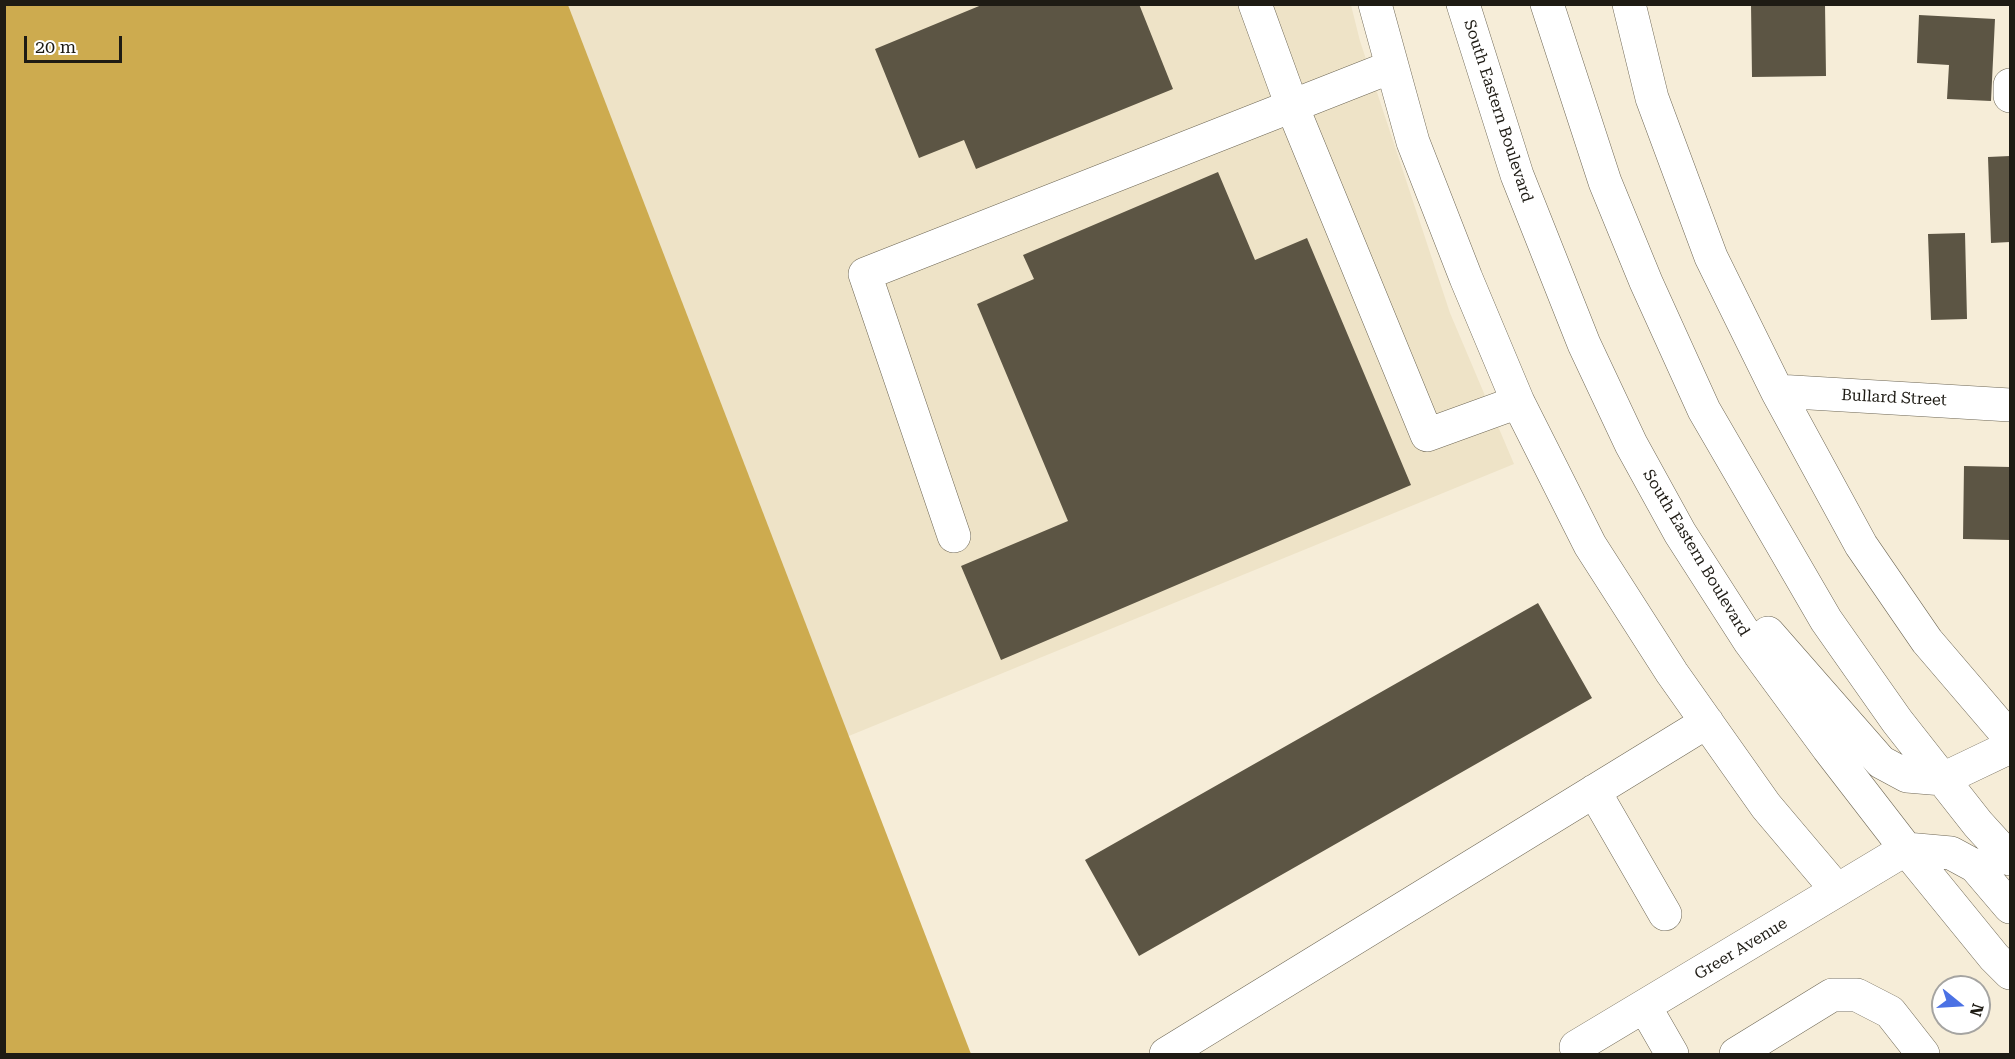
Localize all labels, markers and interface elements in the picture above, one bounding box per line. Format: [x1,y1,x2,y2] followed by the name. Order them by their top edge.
[1459,17,1537,205] street label: South Eastern Boulevard
[27,24,124,62] scale bar
[35,36,76,57] text: 20 m
[1841,386,1947,410] street label: Bullard Street
[1639,466,1753,640] street label: South Eastern Boulevard
[1691,914,1791,984] street label: Greer Avenue
[1931,975,1991,1035] north arrow
[1966,1001,1988,1019] text: N

